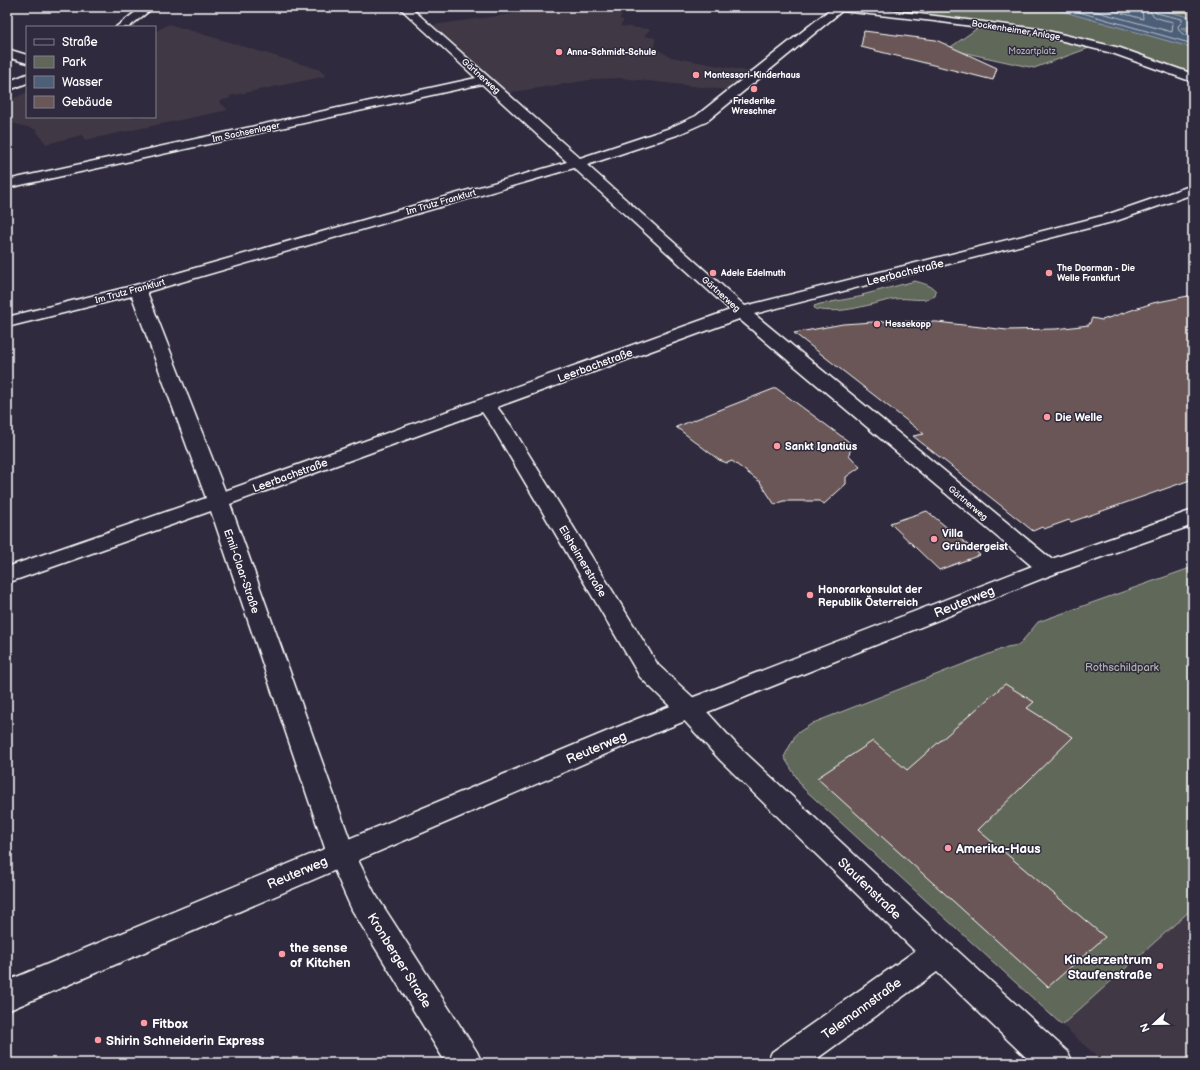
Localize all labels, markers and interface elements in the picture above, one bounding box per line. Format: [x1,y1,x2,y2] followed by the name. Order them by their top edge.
[971,18,1062,43] street label: Bockenheimer Anlage
[26,26,156,118] legend
[62,35,98,50] text: Straße
[1008,46,1056,57] park label: Mozartplatz
[554,47,564,57] marker: Anna-Schmidt-Schule
[566,47,656,58] place label: Anna-Schmidt-Schule
[62,55,86,70] text: Park
[459,56,502,97] street label: Gärtnerweg
[691,70,701,80] marker: Montessori-Kinderhaus
[704,70,801,81] place label: Montessori-Kinderhaus
[62,75,103,90] text: Wasser
[749,84,759,94] marker: Friederike Wreschner
[62,95,112,110] text: Gebäude
[732,96,777,117] place label: Friederike Wreschner
[211,120,281,145] street label: Im Sachsenlager
[405,187,477,218] street label: Im Trutz Frankfurt
[865,257,945,288] street label: Leerbachstraße
[1057,263,1135,284] place label: The Doorman - Die Welle Frankfurt
[708,268,718,278] marker: Adele Edelmuth
[720,268,786,279] place label: Adele Edelmuth
[1044,268,1054,278] marker: The Doorman - Die Welle Frankfurt
[699,274,742,315] street label: Gärtnerweg
[94,277,166,306] street label: Im Trutz Frankfurt
[872,319,882,329] marker: Hessekopp
[885,319,931,330] place label: Hessekopp
[556,346,635,385] street label: Leerbachstraße
[1055,411,1102,424] place label: Die Welle
[1042,412,1052,422] marker: Die Welle
[785,440,858,453] place label: Sankt Ignatius
[772,441,782,451] marker: Sankt Ignatius
[251,456,330,495] street label: Leerbachstraße
[946,484,990,523] street label: Gärtnerweg
[556,523,609,600] street label: Elsheimerstraße
[221,527,262,616] street label: Emil-Claar-Straße
[942,527,1008,553] place label: Villa Gründergeist
[929,534,939,544] marker: Villa Gründergeist
[818,583,923,609] place label: Honorarkonsulat der Republik Österreich
[932,583,997,621] street label: Reuterweg
[805,590,815,600] marker: Honorarkonsulat der Republik Österreich
[1085,661,1160,674] park label: Rothschildpark
[564,728,629,768] street label: Reuterweg
[955,841,1041,857] place label: Amerika-Haus
[943,843,953,853] marker: Amerika-Haus
[265,853,330,893] street label: Reuterweg
[834,855,904,923] street label: Staufenstraße
[364,910,435,1011] street label: Kronberger Straße
[289,940,350,971] place label: the sense of Kitchen
[277,949,287,959] marker: the sense of Kitchen
[1064,952,1153,983] place label: Kinderzentrum Staufenstraße
[1155,961,1165,971] marker: Kinderzentrum Staufenstraße
[819,974,905,1043] street label: Telemannstraße
[1134,1004,1174,1044] north arrow
[152,1016,188,1032] place label: Fitbox
[139,1018,149,1028] marker: Fitbox
[1138,1021,1153,1034] text: N
[106,1033,264,1049] place label: Shirin Schneiderin Express
[93,1035,103,1045] marker: Shirin Schneiderin Express

